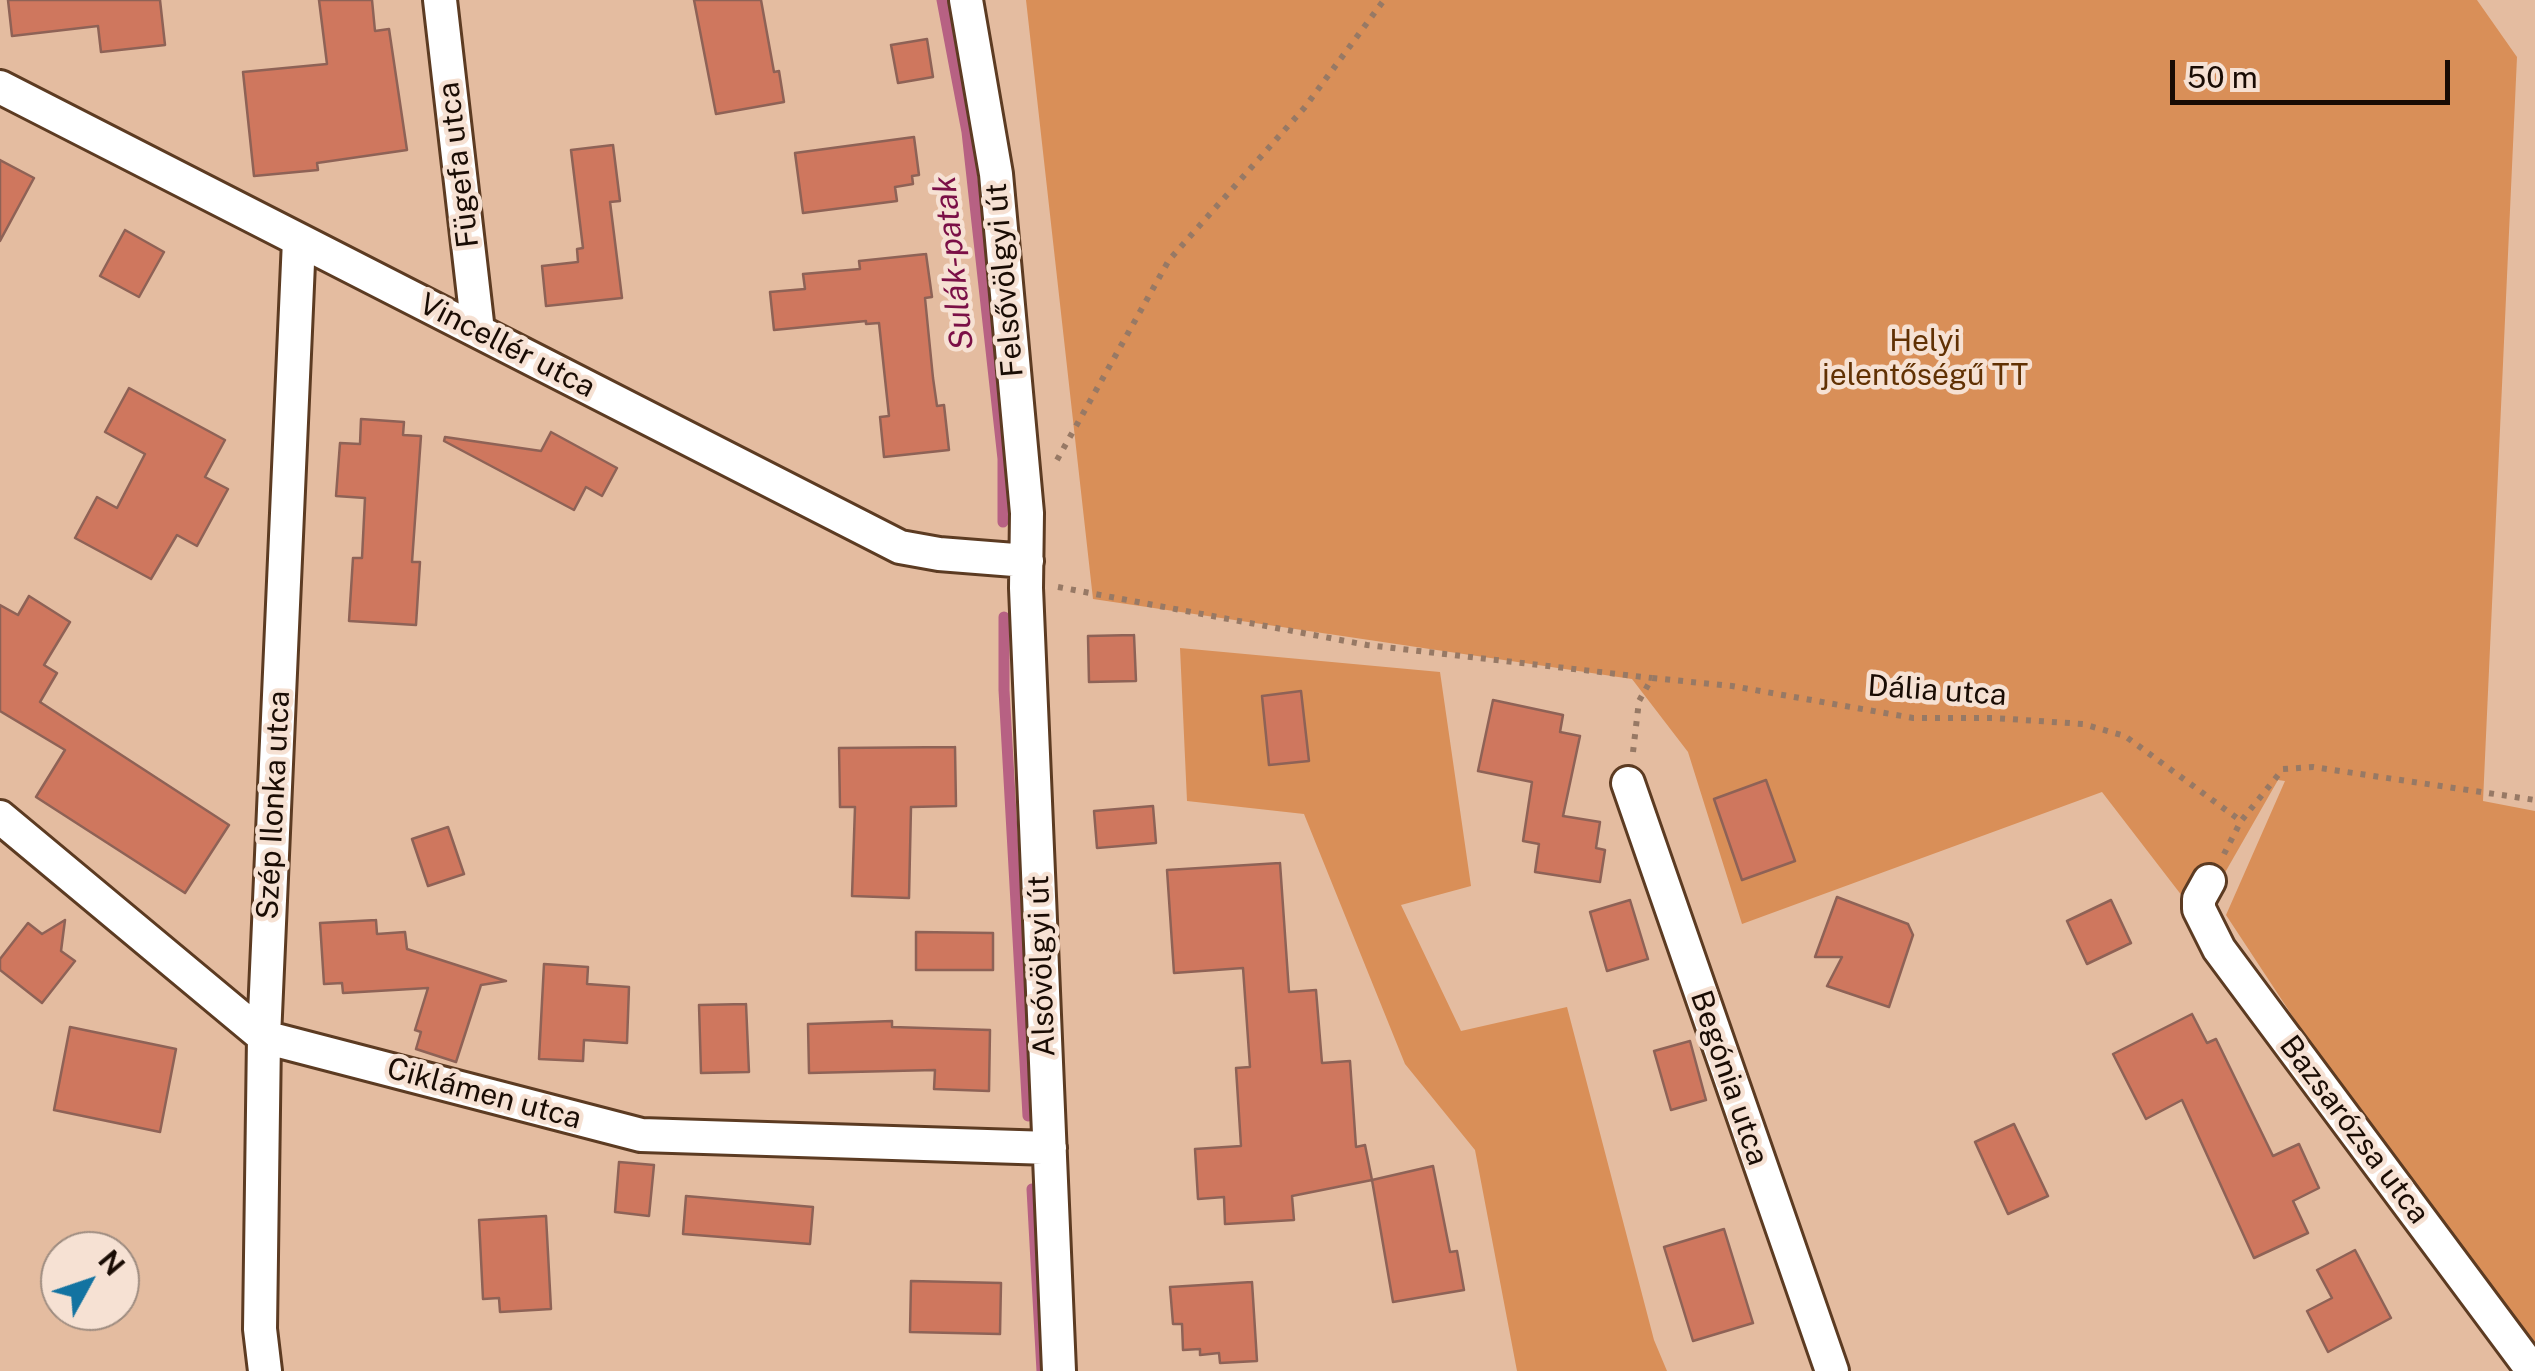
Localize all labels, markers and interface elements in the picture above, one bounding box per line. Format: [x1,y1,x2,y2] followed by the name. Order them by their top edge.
[2175,40,2455,102] scale bar
[2187,59,2258,95] text: 50 m
[431,80,487,250] street label: Fügefa utca
[926,174,982,352] water label: Sulák-patak
[979,181,1031,379] street label: Felsővölgyi út
[413,286,601,406] street label: Vincellér utca
[1822,324,2028,394] park label: Helyi jelentőségű TT
[1866,668,2008,714] street label: Dália utca
[250,690,298,920] street label: Szép Ilonka utca
[1021,875,1063,1057] street label: Alsóvölgyi út
[1682,986,1776,1170] street label: Begónia utca
[2272,1029,2436,1231] street label: Bazsarózsa utca
[383,1051,585,1137] street label: Ciklámen utca
[40,1231,140,1331] north arrow
[92,1244,132,1282] text: N

